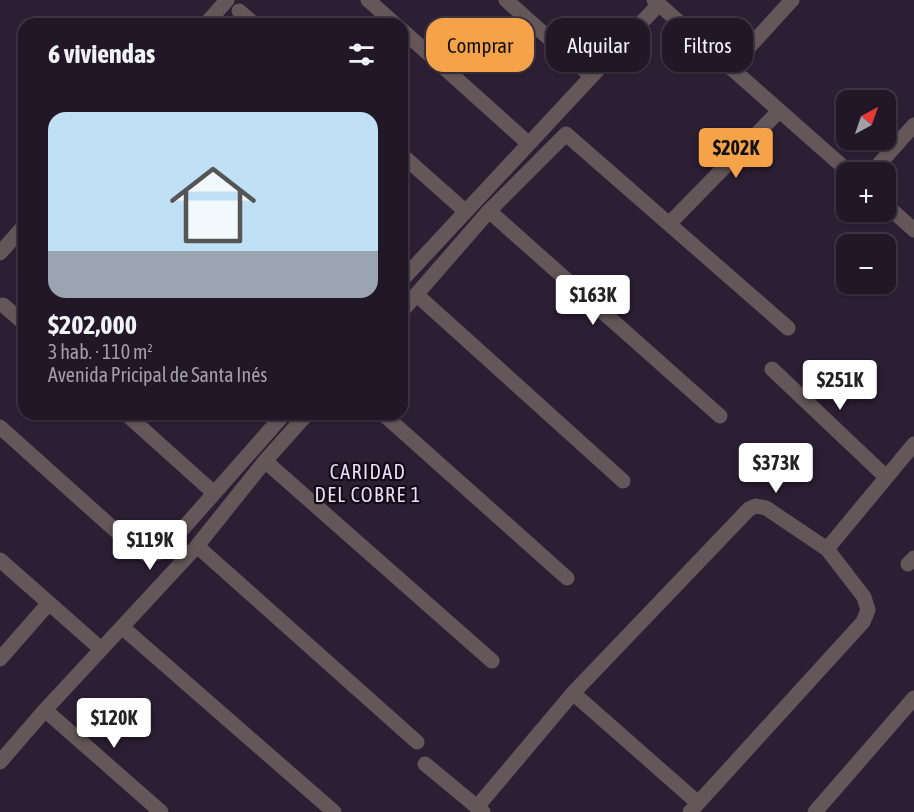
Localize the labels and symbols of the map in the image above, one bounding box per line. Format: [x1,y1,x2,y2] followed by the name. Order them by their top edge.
[836,90,896,150] north arrow
[694,128,778,179] pin: $202K
[551,275,635,326] pin: $163K
[798,360,882,411] pin: $251K
[734,443,818,494] pin: $373K
[314,460,422,506] district label: CARIDAD DEL COBRE 1
[108,520,192,571] pin: $119K
[72,698,156,749] pin: $120K

